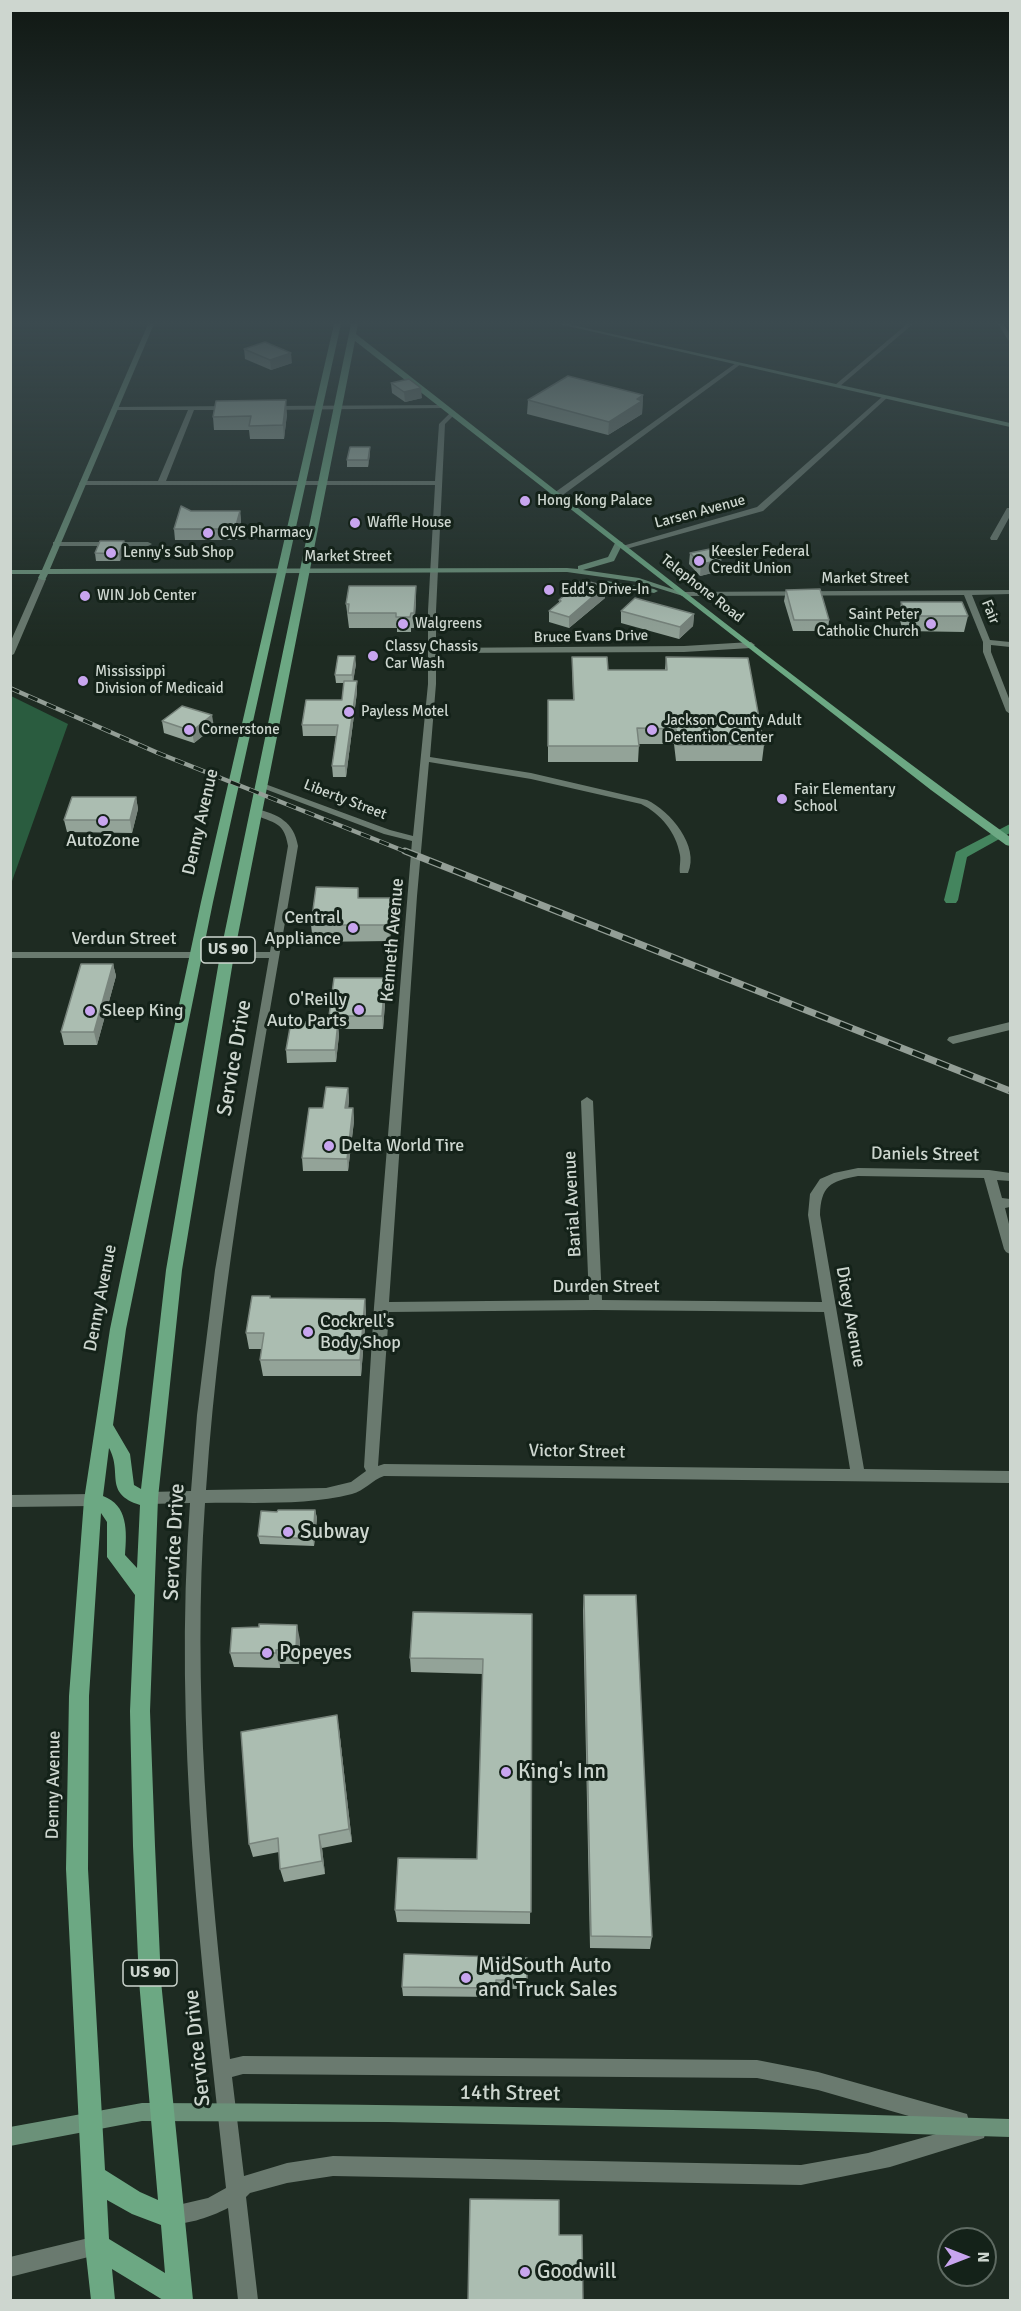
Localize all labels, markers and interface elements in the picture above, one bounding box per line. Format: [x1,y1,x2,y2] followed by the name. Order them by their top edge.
[653,491,747,533] street label: Larsen Avenue
[537,492,652,510] place label: Hong Kong Palace
[518,494,532,508] marker: Hong Kong Palace
[367,514,451,532] place label: Waffle House
[348,516,362,530] marker: Waffle House
[220,524,313,542] place label: CVS Pharmacy
[201,526,215,540] marker: CVS Pharmacy
[711,543,810,578] place label: Keesler Federal Credit Union
[123,544,234,562] place label: Lenny's Sub Shop
[104,546,118,560] marker: Lenny's Sub Shop
[304,548,392,566] street label: Market Street
[657,551,747,627] street label: Telephone Road
[692,554,706,568] marker: Keesler Federal Credit Union
[821,570,909,588] street label: Market Street
[561,581,650,599] place label: Edd's Drive-In
[542,583,556,597] marker: Edd's Drive-In
[97,587,196,605] place label: WIN Job Center
[78,589,92,603] marker: WIN Job Center
[977,597,1003,627] street label: Fair
[817,606,919,641] place label: Saint Peter Catholic Church
[415,615,482,633] place label: Walgreens
[396,617,410,631] marker: Walgreens
[924,617,938,631] marker: Saint Peter Catholic Church
[534,627,648,647] street label: Bruce Evans Drive
[385,638,478,673] place label: Classy Chassis Car Wash
[366,649,380,663] marker: Classy Chassis Car Wash
[95,663,224,698] place label: Mississippi Division of Medicaid
[76,674,90,688] marker: Mississippi Division of Medicaid
[361,703,449,721] place label: Payless Motel
[342,705,356,719] marker: Payless Motel
[664,712,802,747] place label: Jackson County Adult Detention Center
[201,721,280,739] place label: Cornerstone
[182,723,196,737] marker: Cornerstone
[645,723,659,737] marker: Jackson County Adult Detention Center
[178,767,224,877] street label: Denny Avenue
[301,776,389,824] street label: Liberty Street
[794,781,896,816] place label: Fair Elementary School
[775,792,789,806] marker: Fair Elementary School
[96,814,110,828] marker: AutoZone
[66,830,140,852] place label: AutoZone
[377,877,409,1003] street label: Kenneth Avenue
[265,907,341,950] place label: Central Appliance
[346,921,360,935] marker: Central Appliance
[72,928,176,950] street label: Verdun Street
[201,937,255,963] road number: US 90
[267,989,347,1032] place label: O'Reilly Auto Parts
[212,998,258,1118] street label: Service Drive
[102,1000,184,1022] place label: Sleep King
[352,1003,366,1017] marker: O'Reilly Auto Parts
[83,1004,97,1018] marker: Sleep King
[341,1135,464,1157] place label: Delta World Tire
[322,1139,336,1153] marker: Delta World Tire
[871,1143,979,1167] street label: Daniels Street
[559,1150,587,1258] street label: Barial Avenue
[80,1243,122,1353] street label: Denny Avenue
[830,1265,870,1369] street label: Dicey Avenue
[552,1276,660,1298] street label: Durden Street
[320,1311,401,1354] place label: Cockrell's Body Shop
[301,1325,315,1339] marker: Cockrell's Body Shop
[528,1440,626,1464] street label: Victor Street
[159,1483,191,1601] street label: Service Drive
[300,1519,369,1545] place label: Subway
[281,1525,295,1539] marker: Subway
[279,1640,352,1666] place label: Popeyes
[260,1646,274,1660] marker: Popeyes
[42,1730,66,1840] street label: Denny Avenue
[518,1759,606,1785] place label: King's Inn
[499,1765,513,1779] marker: King's Inn
[478,1953,617,2003] place label: MidSouth Auto and Truck Sales
[123,1960,177,1986] road number: US 90
[459,1971,473,1985] marker: MidSouth Auto and Truck Sales
[179,1988,217,2108] street label: Service Drive
[459,2081,561,2107] street label: 14th Street
[937,2227,997,2287] north arrow
[973,2251,993,2263] text: N
[537,2259,617,2285] place label: Goodwill
[518,2265,532,2279] marker: Goodwill

